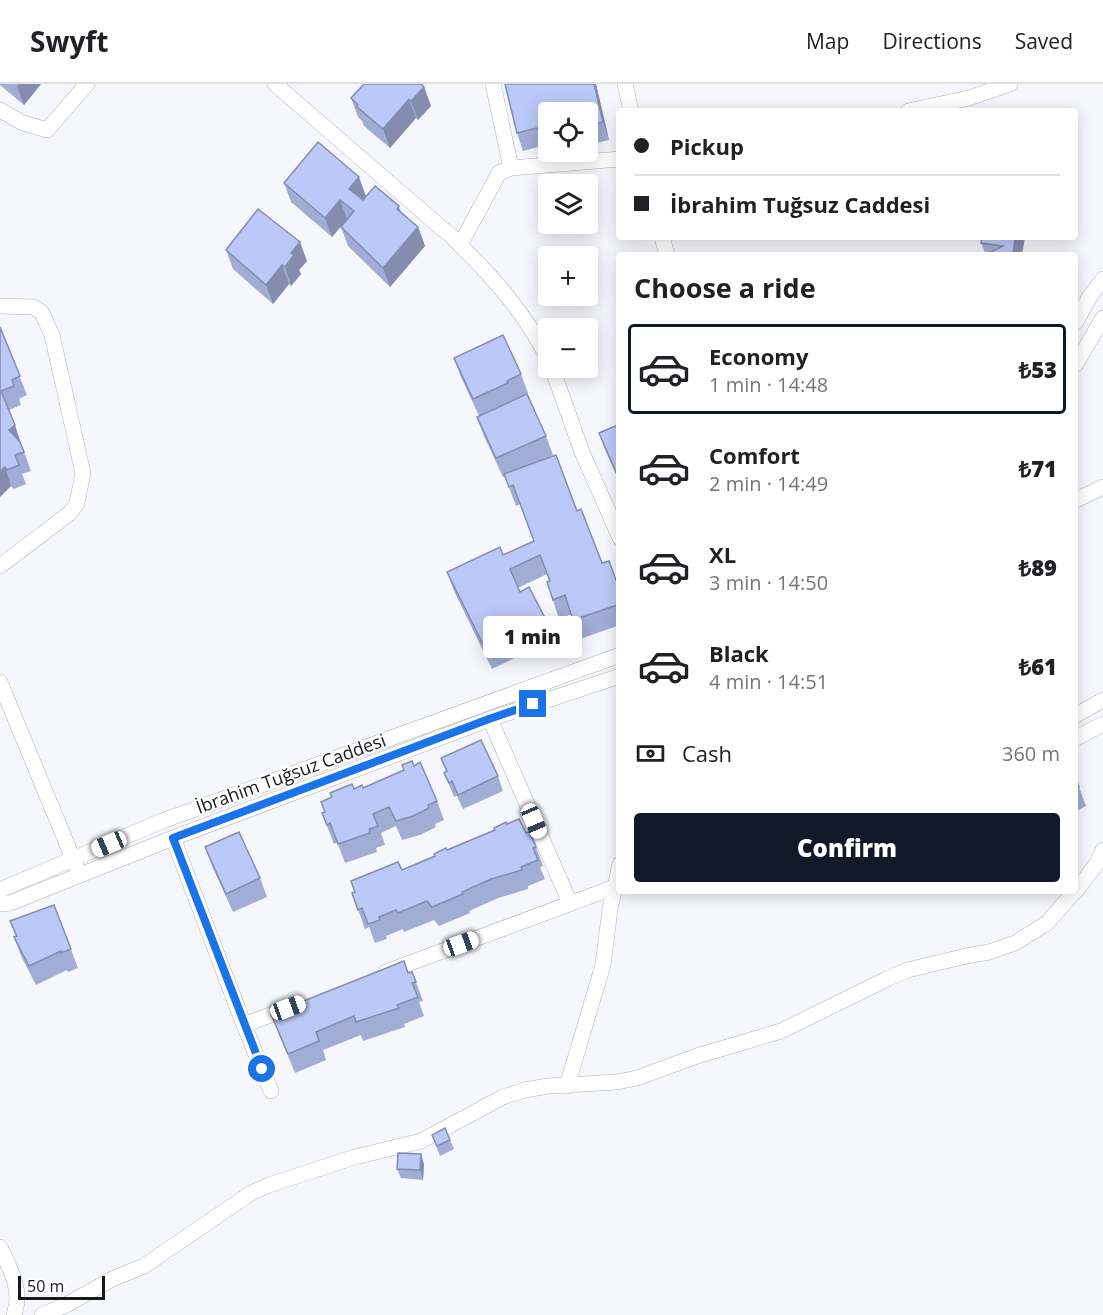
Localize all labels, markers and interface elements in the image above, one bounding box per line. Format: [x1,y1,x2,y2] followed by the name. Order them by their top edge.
[30,22,108,60] text: Swyft
[806,27,849,55] text: Map
[882,27,982,55] text: Directions
[1015,27,1073,55] text: Saved
[538,102,598,378] map controls
[538,102,598,162] button: locate
[670,131,744,161] text: Pickup
[538,174,598,234] button: layers
[670,189,930,219] text: İbrahim Tuğsuz Caddesi
[538,246,598,306] button: +
[634,269,816,306] text: Choose a ride
[538,318,598,378] button: −
[709,341,808,371] text: Economy
[637,342,691,396] icon: car
[1019,354,1057,384] text: ₺53
[709,371,828,398] text: 1 min · 14:48
[709,440,800,470] text: Comfort
[637,441,691,495] icon: car
[1019,453,1057,483] text: ₺71
[709,470,828,497] text: 2 min · 14:49
[709,539,736,569] text: XL
[637,540,691,594] icon: car
[1019,552,1057,582] text: ₺89
[709,569,828,596] text: 3 min · 14:50
[484,617,582,659] callout: 1 min
[504,623,561,650] text: 1 min
[709,638,769,668] text: Black
[637,639,691,693] icon: car
[1019,651,1057,681] text: ₺61
[709,668,828,695] text: 4 min · 14:51
[519,690,546,717] route end
[192,728,389,819] street label: İbrahim Tuğsuz Caddesi
[634,737,667,770] icon: cash
[682,738,732,768] text: Cash
[1002,740,1060,767] text: 360 m
[519,801,549,841] car
[634,813,1060,882] button: Confirm
[89,829,129,859] car
[441,929,481,959] car
[268,993,308,1023] car
[248,1055,275,1082] route start
[18,1273,105,1300] scale bar
[27,1275,64,1297] text: 50 m

